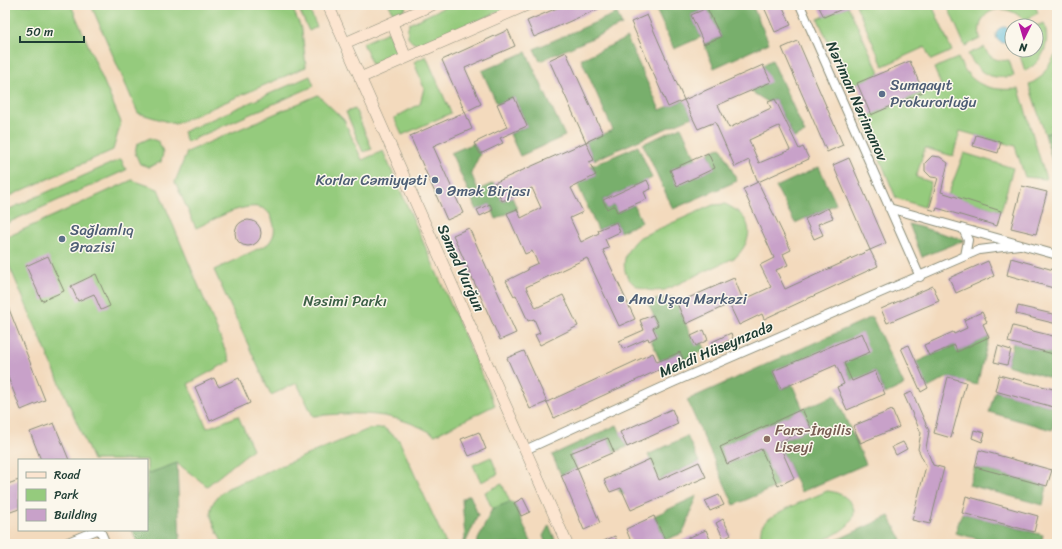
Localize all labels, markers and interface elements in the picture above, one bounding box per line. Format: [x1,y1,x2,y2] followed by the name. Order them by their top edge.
[20,18,84,44] scale bar
[1004,18,1044,58] north arrow
[26,21,53,43] text: 50 m
[819,37,896,166] street label: Nəriman Nərimanov
[1018,38,1029,57] text: N
[890,72,977,115] place label: Sumqayıt Prokurorluğu
[877,89,887,99] marker: Sumqayıt Prokurorluğu
[316,167,428,193] place label: Korlar Cəmiyyəti
[430,175,440,185] marker: Korlar Cəmiyyəti
[447,178,530,204] place label: Əmək Birjası
[434,186,444,196] marker: Əmək Birjası
[70,217,134,260] place label: Sağlamlıq Ərazisi
[430,220,492,316] street label: Səməd Vurğun
[57,234,67,244] marker: Sağlamlıq Ərazisi
[628,286,748,312] place label: Ana Uşaq Mərkəzi
[303,288,387,314] park label: Nəsimi Parkı
[616,294,626,304] marker: Ana Uşaq Mərkəzi
[655,313,777,385] street label: Mehdi Hüseynzadə
[775,417,852,460] place label: Fars-İngilis Liseyi
[762,434,772,444] marker: Fars-İngilis Liseyi
[18,459,148,531] legend
[54,464,81,486] text: Road
[54,484,79,506] text: Park
[54,504,97,526] text: Building

